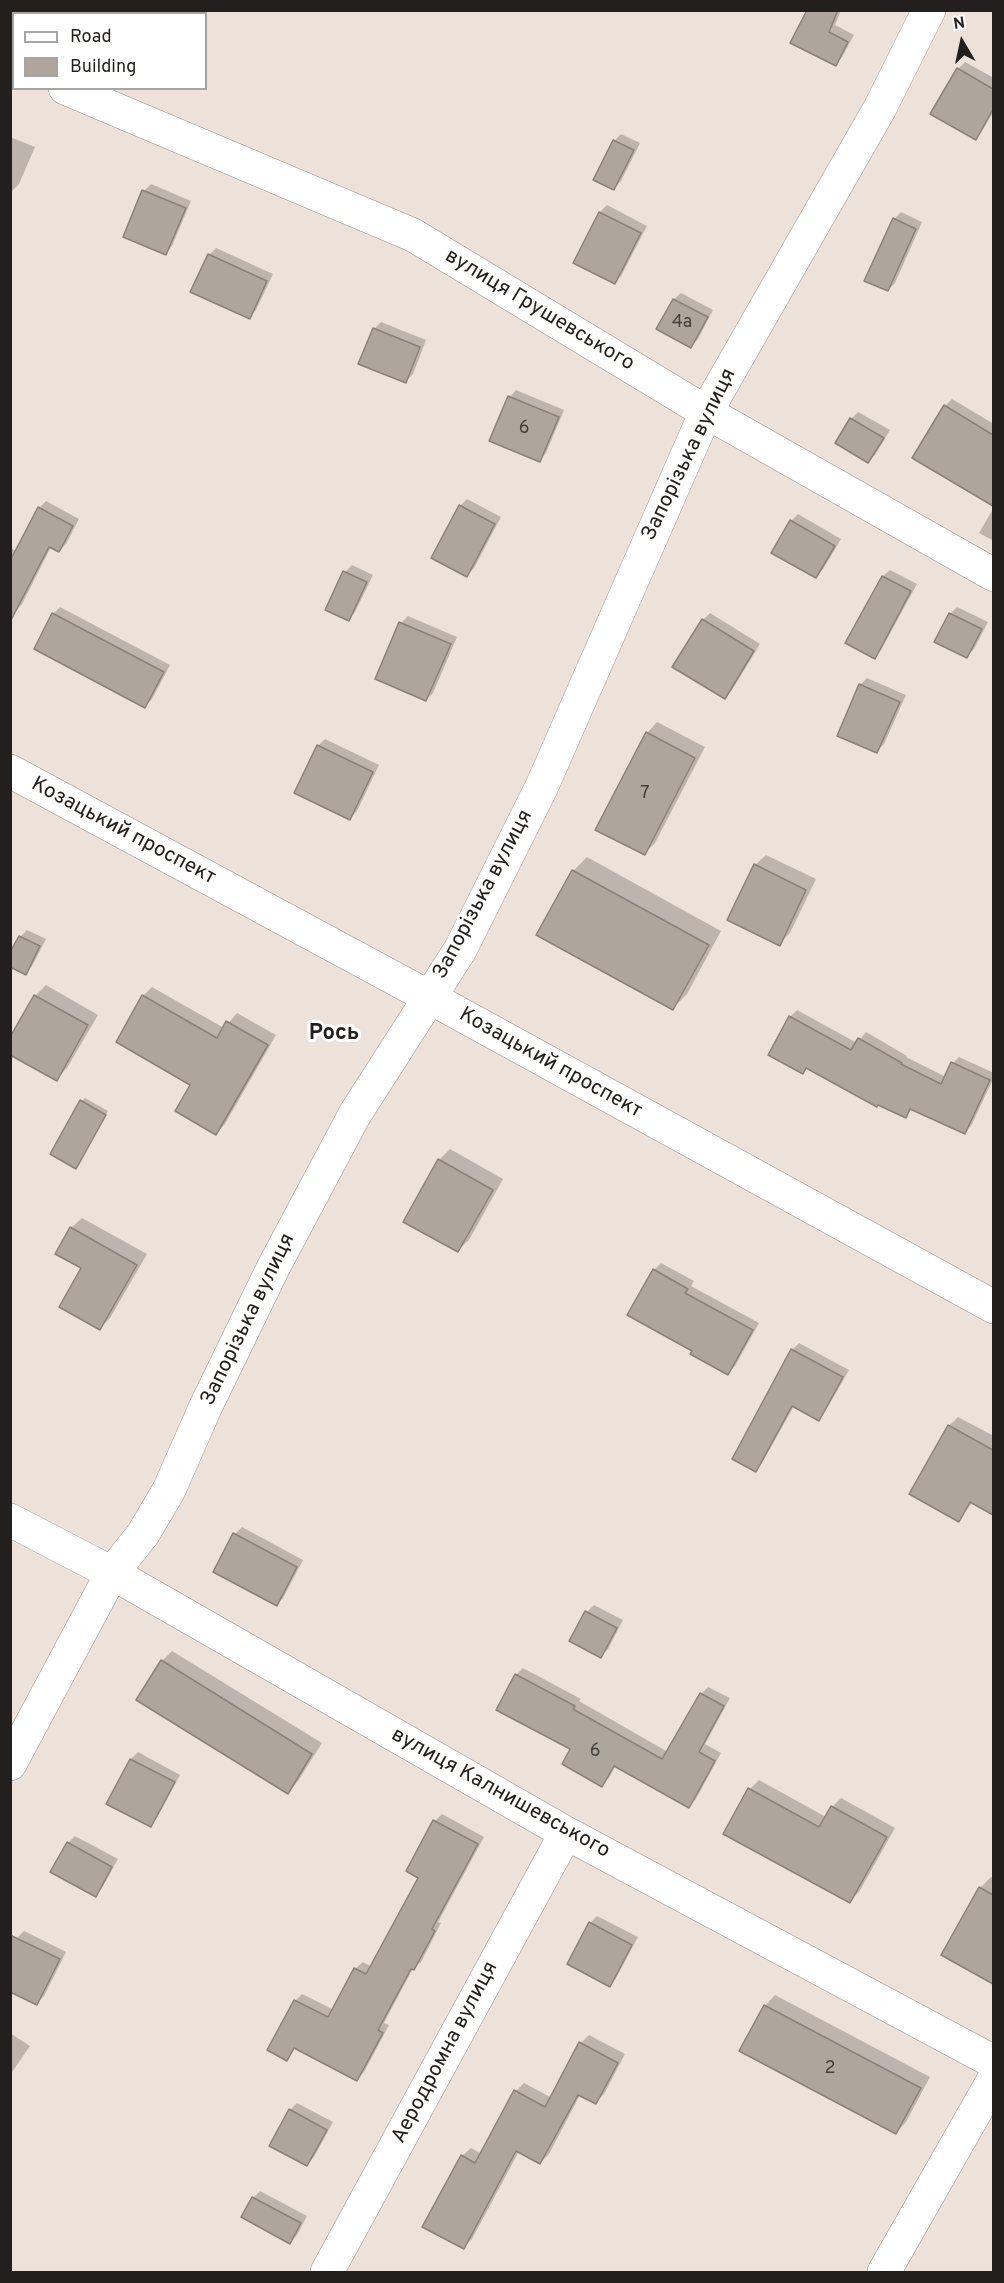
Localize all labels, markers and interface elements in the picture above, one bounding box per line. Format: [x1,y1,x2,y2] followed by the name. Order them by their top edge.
[12,12,207,90] legend
[932,12,992,72] north arrow
[952,13,966,35] text: N
[70,26,112,49] text: Road
[70,56,136,79] text: Building
[440,244,638,378] street label: вулиця Грушевського
[672,312,692,334] house number: 4а
[637,365,743,545] street label: Запорізька вулиця
[519,418,529,440] house number: 6
[26,773,220,891] street label: Козацький проспект
[640,783,650,805] house number: 7
[429,806,539,984] street label: Запорізька вулиця
[454,1003,646,1125] street label: Козацький проспект
[309,1022,359,1048] district label: Рось
[196,1230,302,1410] street label: Запорізька вулиця
[386,1723,614,1865] street label: вулиця Калнишевського
[590,1741,600,1763] house number: 6
[387,1958,505,2148] street label: Аеродромна вулиця
[824,2058,836,2080] house number: 2

